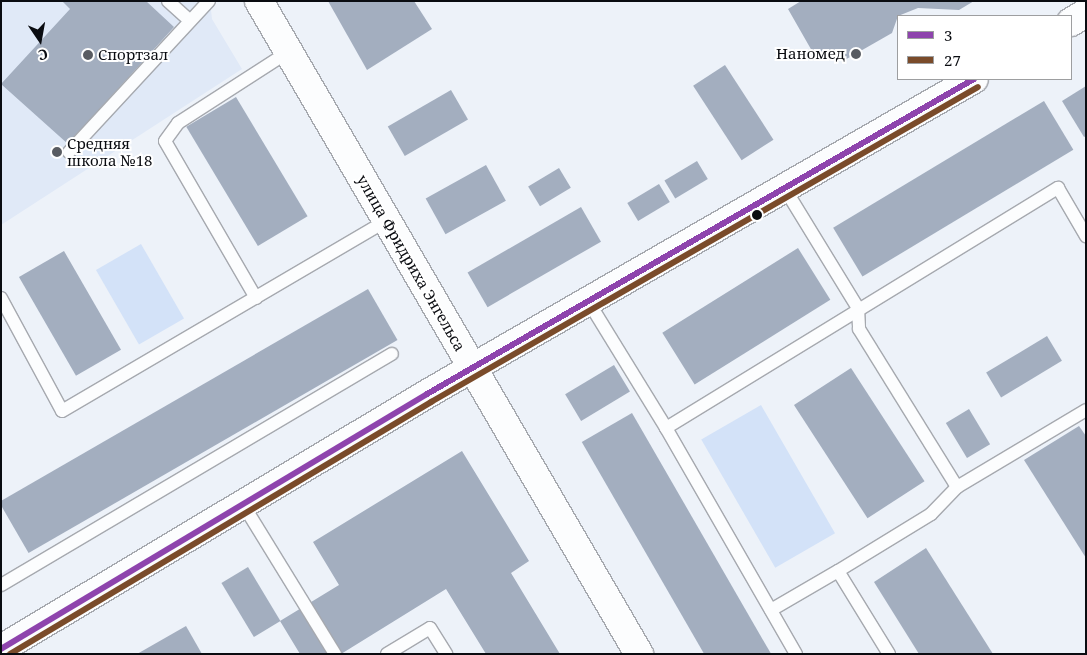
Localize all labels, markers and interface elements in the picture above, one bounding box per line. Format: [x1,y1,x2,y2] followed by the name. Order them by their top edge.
[15,15,65,65] north arrow
[897,15,1072,80] legend
[944,25,952,45] text: 3
[37,45,50,65] text: С
[776,45,845,63] place label: Наномед
[98,46,168,64] place label: Спортзал
[849,47,863,61] marker: Наномед
[82,49,94,61] marker: Спортзал
[944,50,961,70] text: 27
[67,134,152,169] place label: Средняя школа №18
[51,146,63,158] marker: Средняя школа №18
[353,172,469,354] street label: улица Фридриха Энгельса
[752,210,762,220] unlabelled marker

